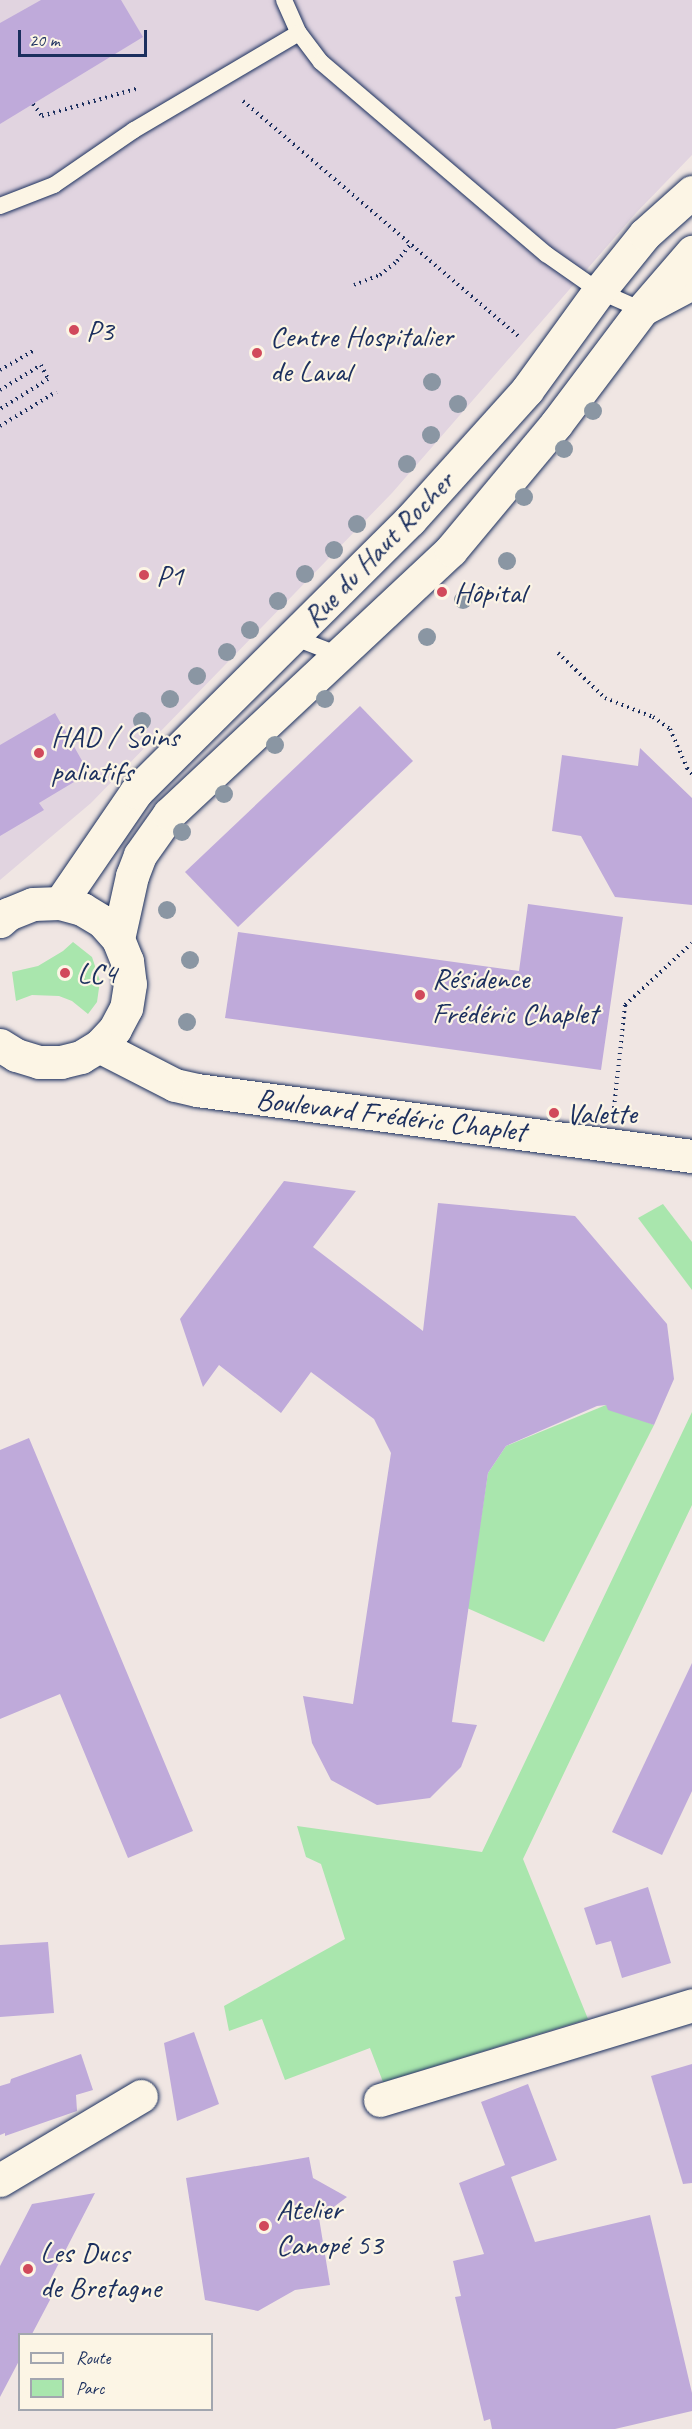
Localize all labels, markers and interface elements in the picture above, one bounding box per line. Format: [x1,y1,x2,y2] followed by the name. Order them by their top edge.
[21,18,150,56] scale bar
[29,29,60,51] text: 20 m
[86,312,113,348] place label: P3
[270,318,453,388] place label: Centre Hospitalier de Laval
[67,323,81,337] marker: P3
[248,344,266,362] marker: Centre Hospitalier de Laval
[295,464,461,634] street label: Rue du Haut Rocher
[156,557,183,593] place label: P1
[137,568,151,582] marker: P1
[454,574,525,610] place label: Hôpital
[435,585,449,599] marker: Hôpital
[51,718,179,789] place label: HAD / Soins paliatifs
[32,746,46,760] marker: HAD / Soins paliatifs
[77,955,117,991] place label: LC4
[432,960,599,1030] place label: Résidence Frédéric Chaplet
[58,966,72,980] marker: LC4
[413,988,427,1002] marker: Résidence Frédéric Chaplet
[254,1081,528,1149] street label: Boulevard Frédéric Chaplet
[566,1095,637,1131] place label: Valette
[547,1106,561,1120] marker: Valette
[276,2191,383,2262] place label: Atelier Canopé 53
[257,2219,271,2233] marker: Atelier Canopé 53
[40,2234,161,2304] place label: Les Ducs de Bretagne
[21,2262,35,2276] marker: Les Ducs de Bretagne
[18,2333,213,2411] legend
[76,2347,110,2369] text: Route
[76,2377,104,2399] text: Parc

